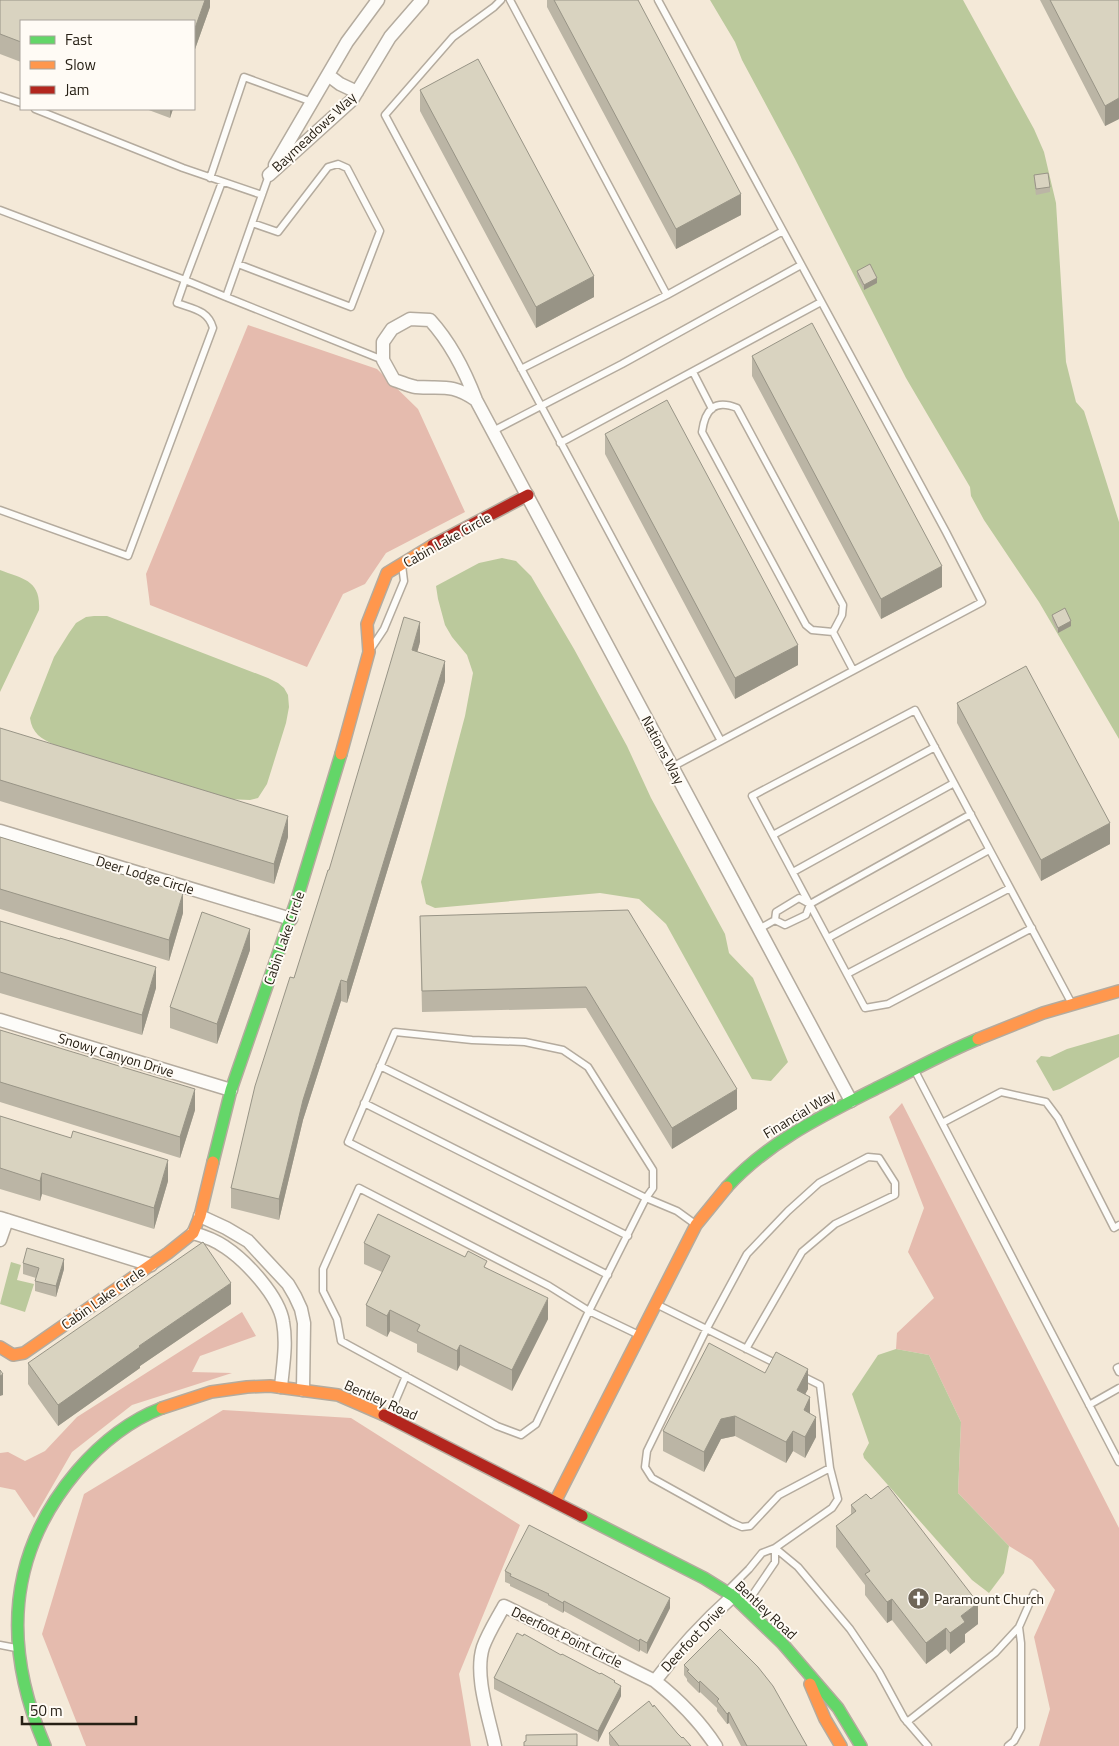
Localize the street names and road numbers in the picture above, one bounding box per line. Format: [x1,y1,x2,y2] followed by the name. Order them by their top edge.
[267,87,361,176] street label: Baymeadows Way
[399,507,495,572] street label: Cabin Lake Circle
[637,712,690,788] street label: Nations Way
[93,850,197,899] street label: Deer Lodge Circle
[258,888,309,988] street label: Cabin Lake Circle
[56,1027,177,1082] street label: Snowy Canyon Drive
[759,1084,839,1143] street label: Financial Way
[57,1261,149,1334] street label: Cabin Lake Circle
[341,1374,421,1425] street label: Bentley Road
[731,1575,802,1644] street label: Bentley Road
[656,1599,730,1676] street label: Deerfoot Drive
[508,1601,626,1673] street label: Deerfoot Point Circle

